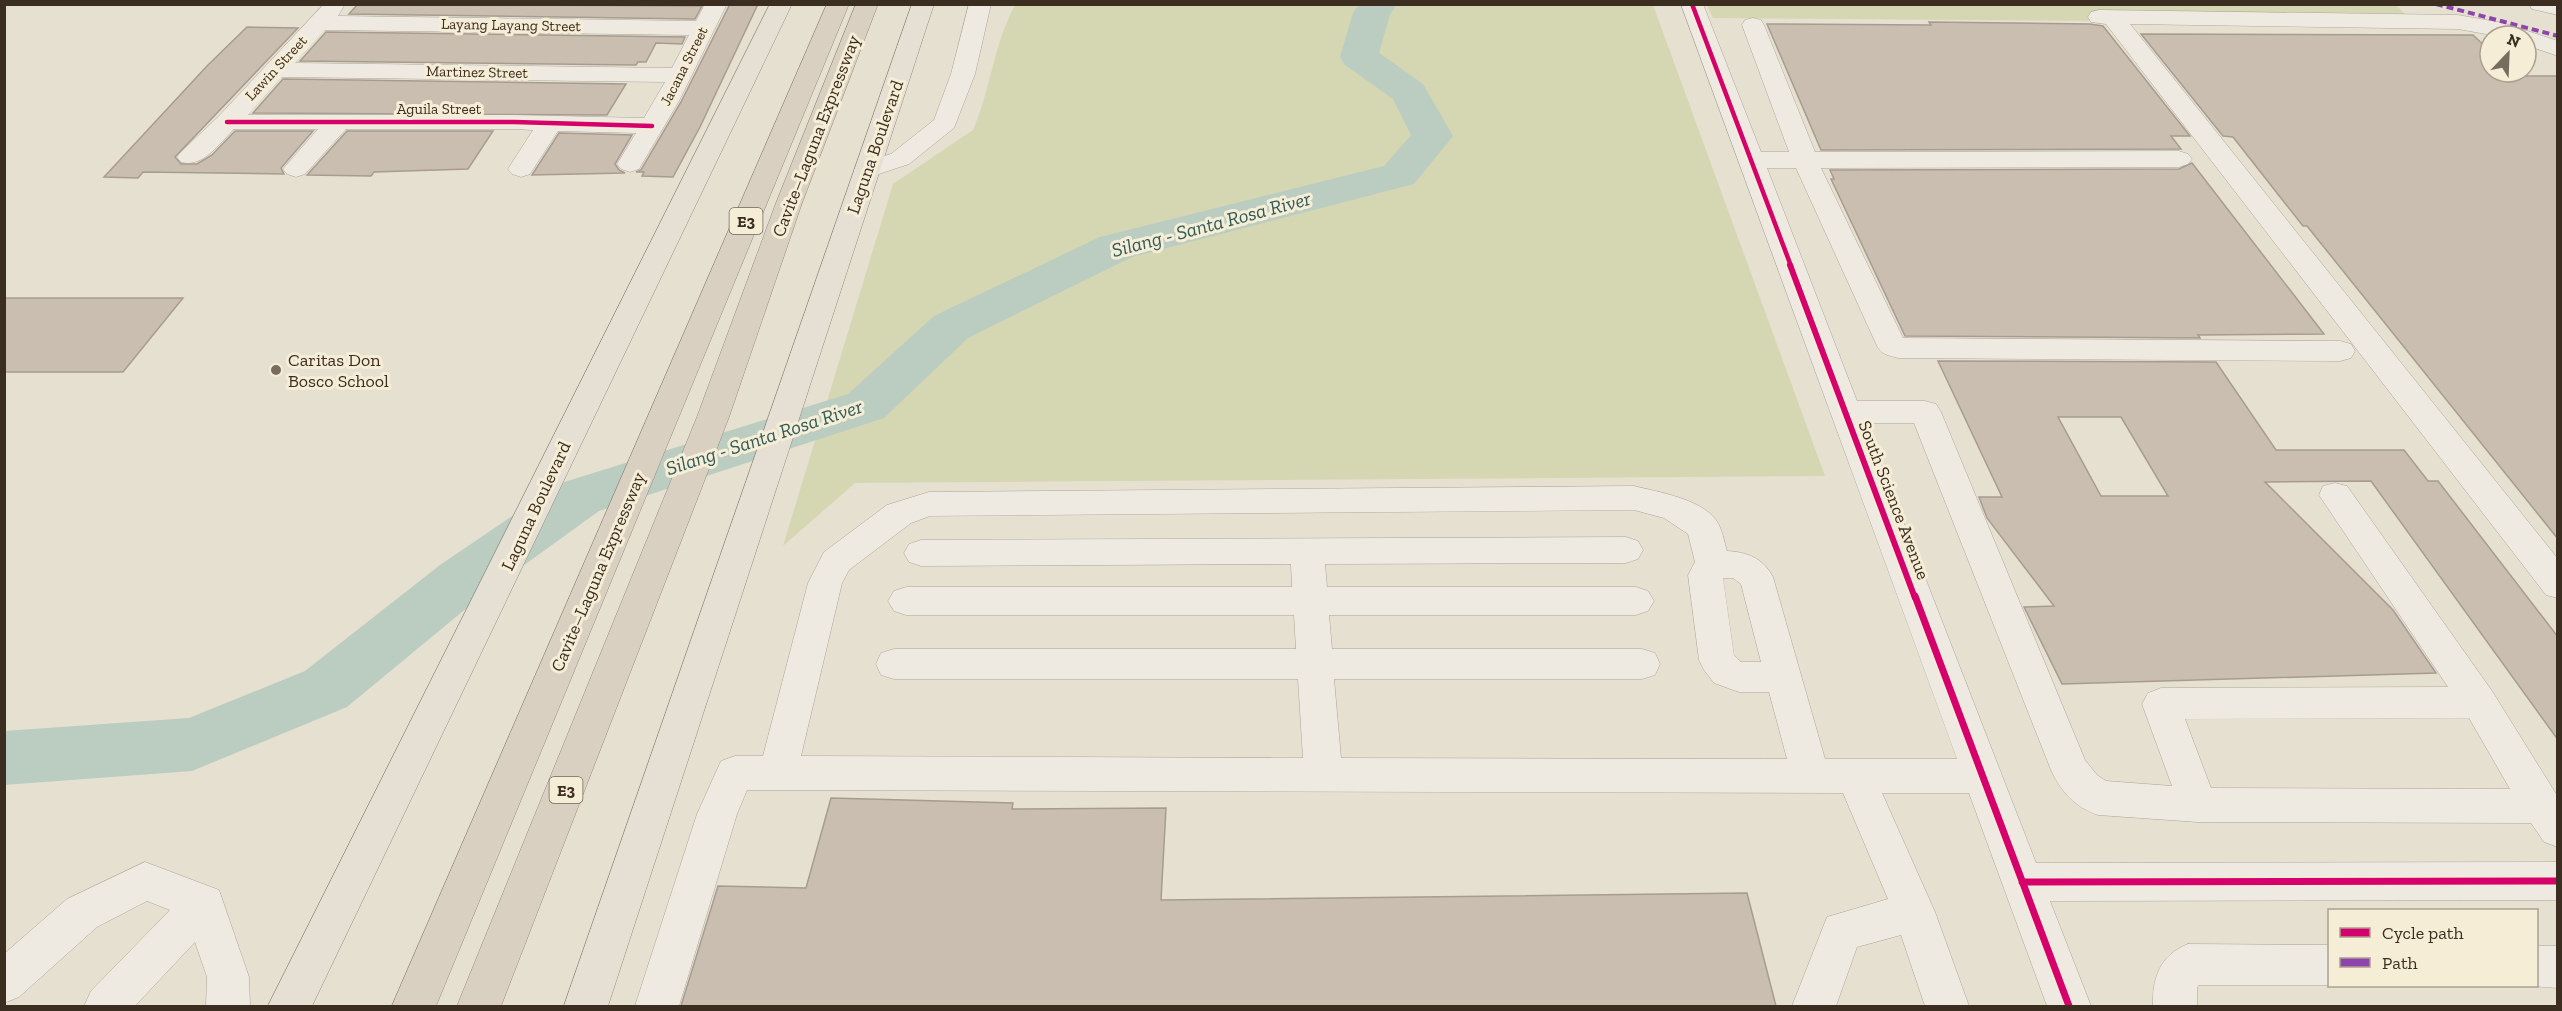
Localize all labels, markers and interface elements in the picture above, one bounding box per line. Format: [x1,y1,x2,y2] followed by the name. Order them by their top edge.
[441,15,582,35] street label: Layang Layang Street
[656,23,712,109] street label: Jacana Street
[2478,24,2538,84] north arrow
[2504,30,2523,52] text: N
[241,31,311,104] street label: Lawin Street
[767,31,865,240] street label: Cavite–Laguna Expressway
[426,62,529,82] street label: Martinez Street
[842,77,908,217] street label: Laguna Boulevard
[397,100,482,118] street label: Aguila Street
[1109,186,1313,262] water label: Silang - Santa Rosa River
[730,208,762,234] road number: E3
[288,349,389,392] place label: Caritas Don Bosco School
[269,363,283,377] marker: Caritas Don Bosco School
[663,394,865,480] water label: Silang - Santa Rosa River
[1854,417,1934,583] street label: South Science Avenue
[496,438,576,574] street label: Laguna Boulevard
[546,468,650,675] street label: Cavite–Laguna Expressway
[550,777,582,803] road number: E3
[2328,909,2538,987] legend
[2382,922,2464,944] text: Cycle path
[2382,952,2418,974] text: Path

